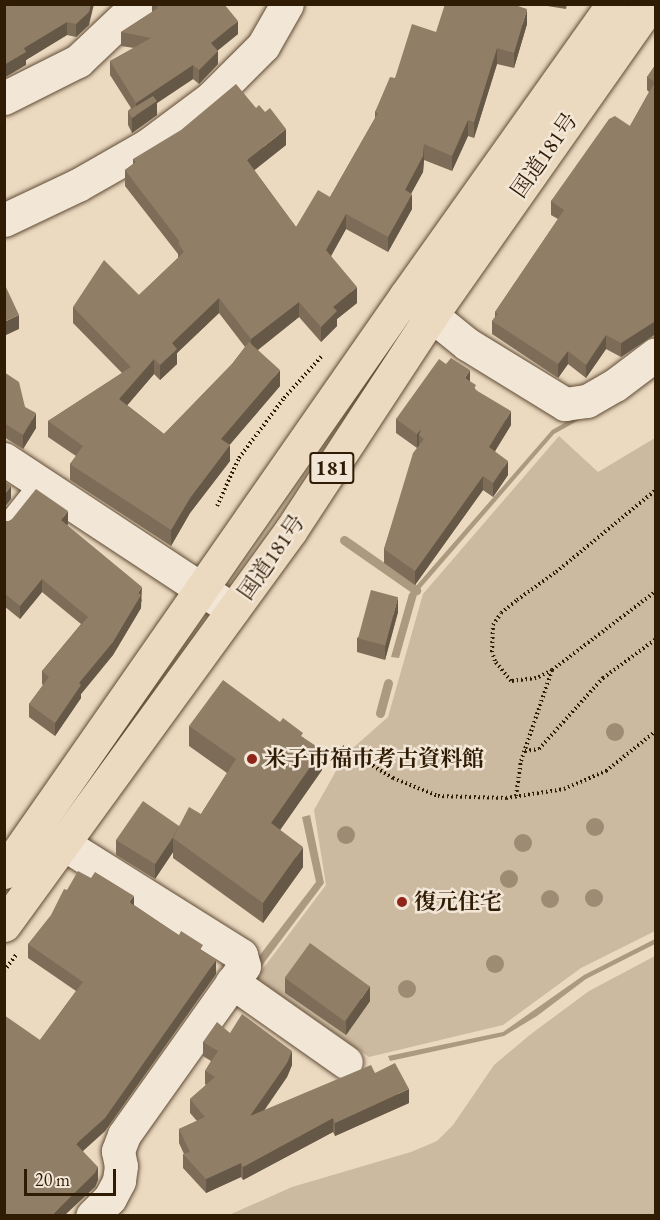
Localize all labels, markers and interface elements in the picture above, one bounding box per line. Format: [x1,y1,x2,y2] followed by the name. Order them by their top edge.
[505,107,583,203] street label: 国道181号
[308,450,356,486] road number: 181
[232,509,310,605] street label: 国道181号
[264,746,484,772] place label: 米子市福市考古資料館
[245,752,259,766] marker: 米子市福市考古資料館
[414,889,502,915] place label: 復元住宅
[395,895,409,909] marker: 復元住宅
[27,1157,118,1195] scale bar
[35,1168,70,1191] text: 20 m

